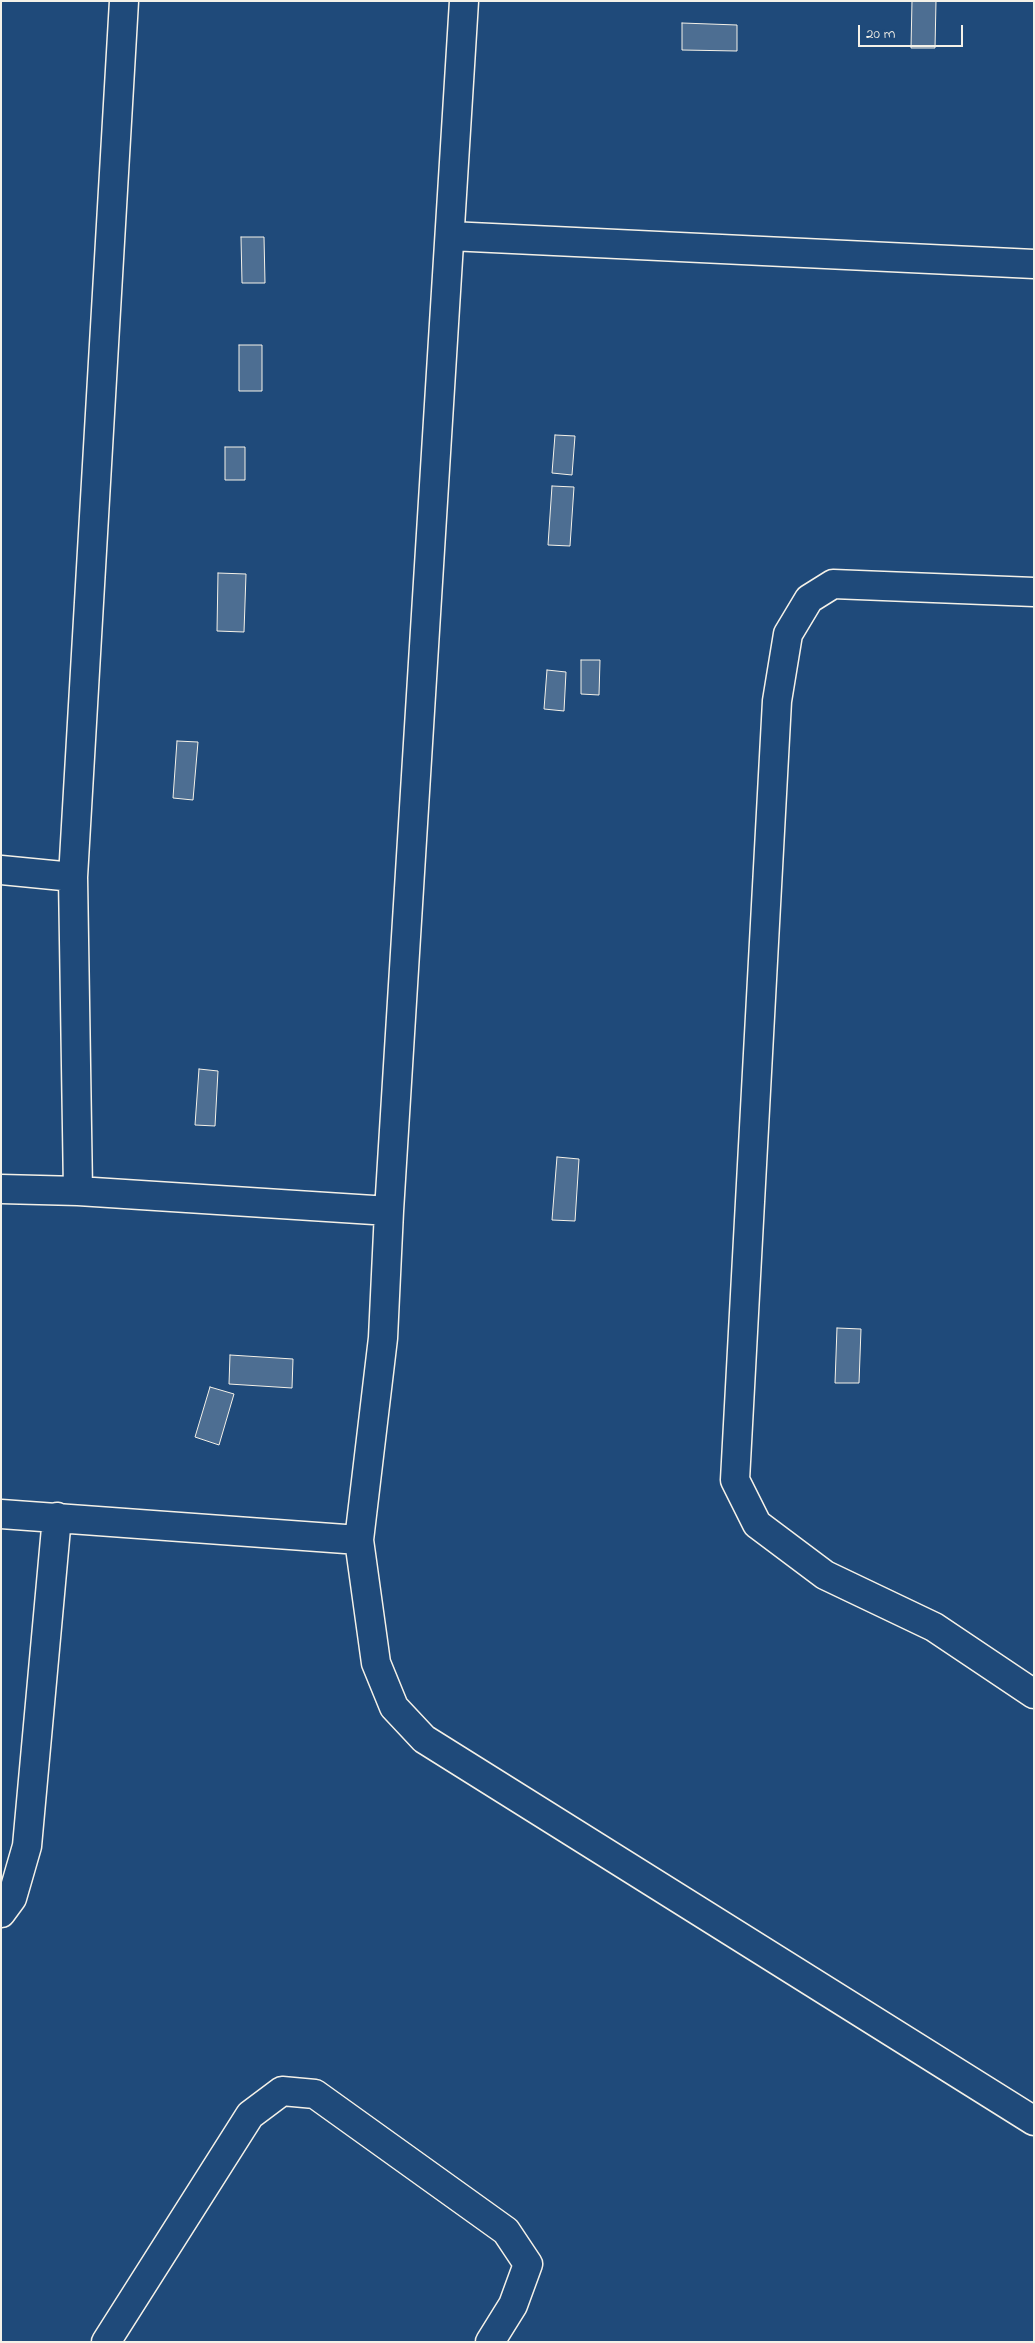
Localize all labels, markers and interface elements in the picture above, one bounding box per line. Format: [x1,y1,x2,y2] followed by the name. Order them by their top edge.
[860,15,965,47] scale bar
[866,23,895,45] text: 20 m

